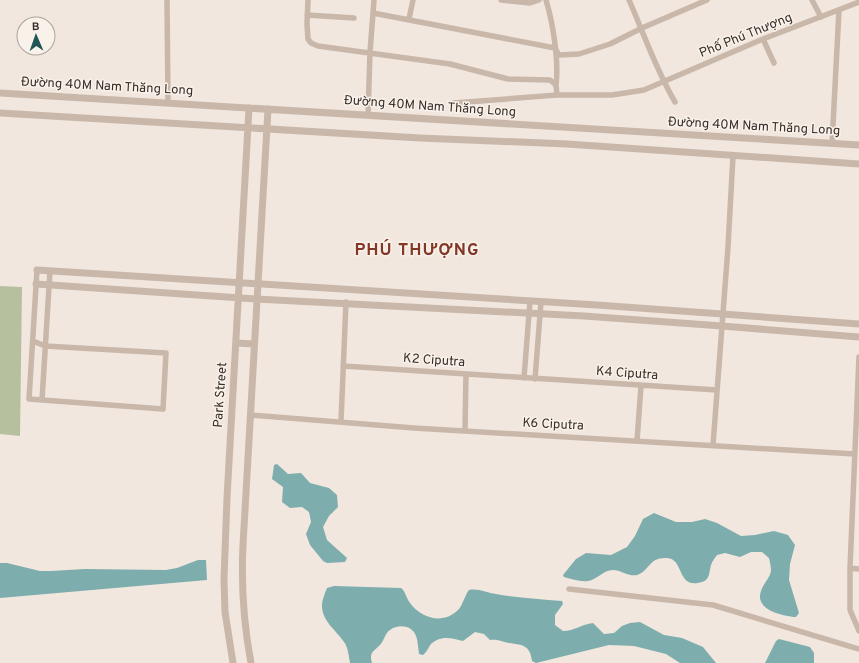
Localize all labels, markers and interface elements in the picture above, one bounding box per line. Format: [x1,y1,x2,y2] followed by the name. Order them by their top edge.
[697,9,795,62] street label: Phố Phú Thượng
[16,16,56,56] north arrow
[32,20,40,34] text: B
[20,74,194,100] street label: Đường 40M Nam Thăng Long
[343,93,517,121] street label: Đường 40M Nam Thăng Long
[667,114,841,140] street label: Đường 40M Nam Thăng Long
[354,239,480,262] district label: PHÚ THƯỢNG
[403,351,465,371] street label: K2 Ciputra
[211,362,231,428] street label: Park Street
[595,364,659,384] street label: K4 Ciputra
[522,415,584,435] street label: K6 Ciputra

